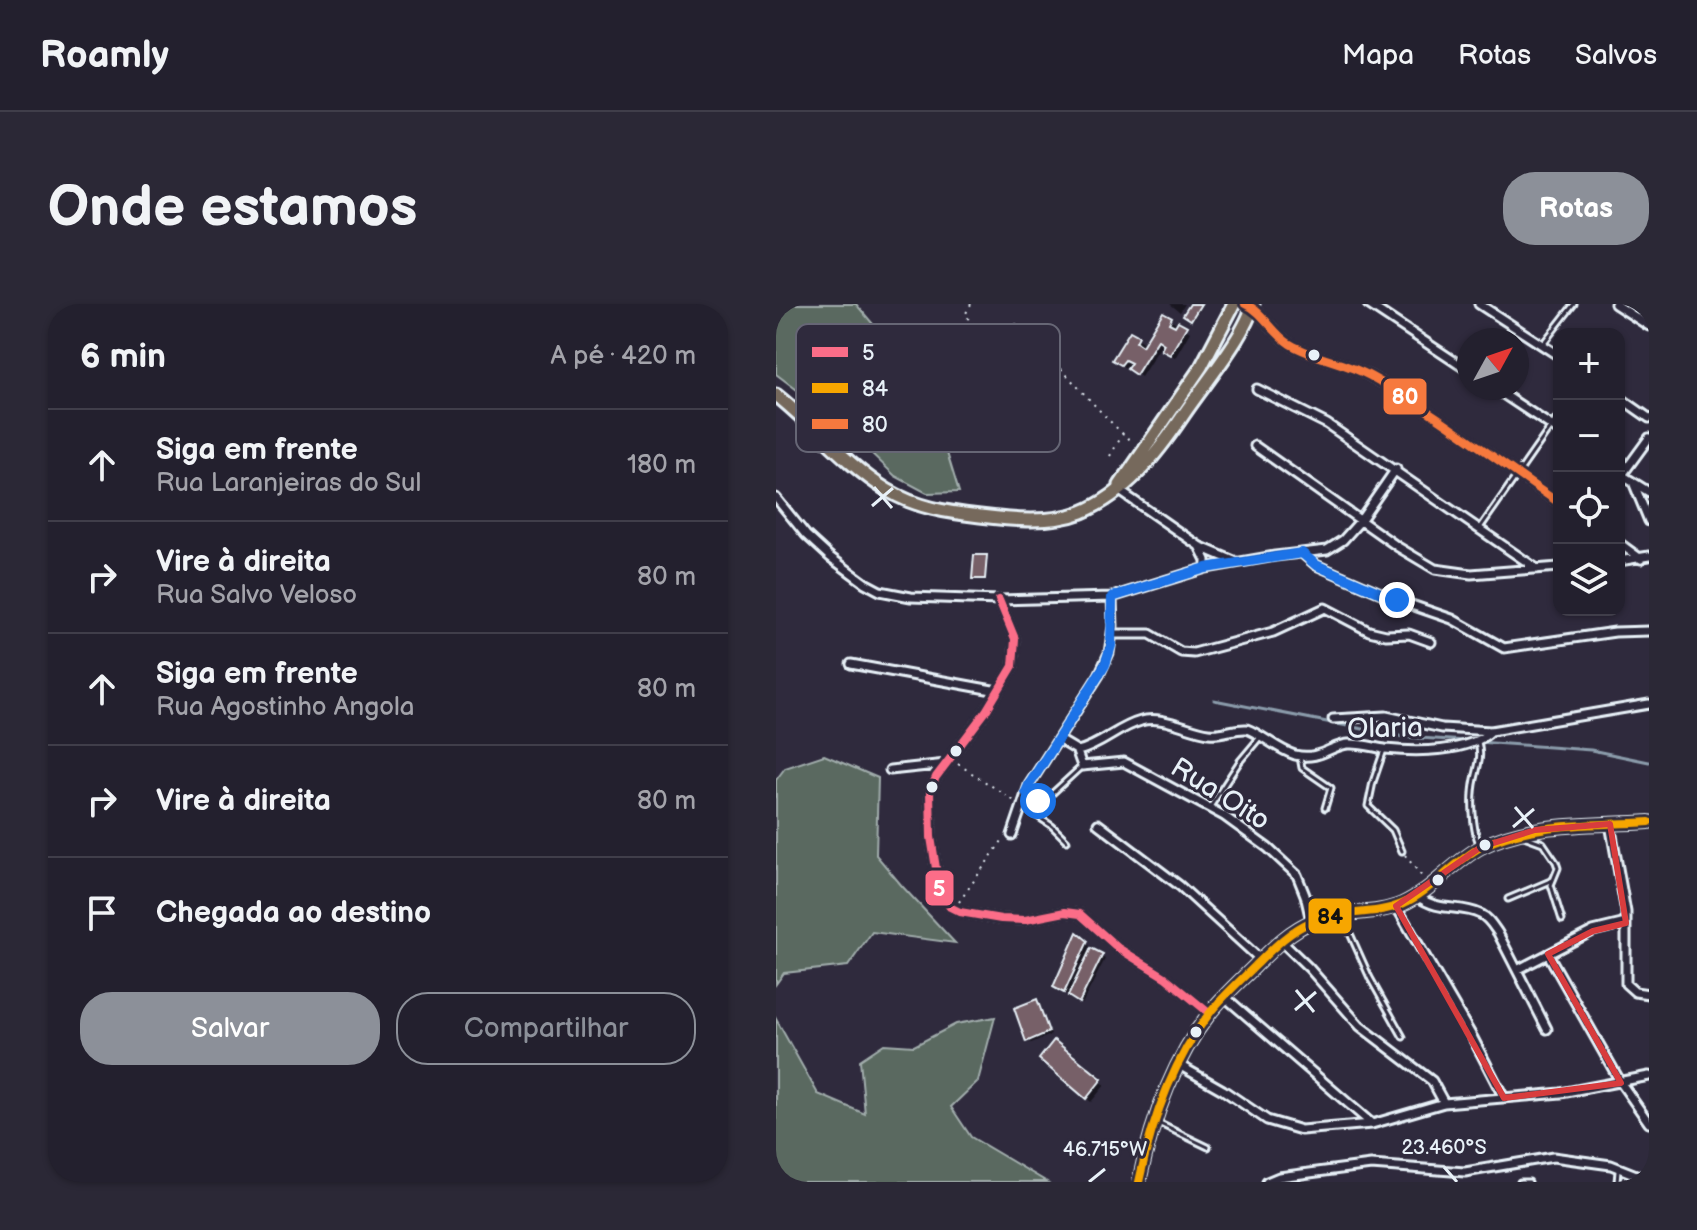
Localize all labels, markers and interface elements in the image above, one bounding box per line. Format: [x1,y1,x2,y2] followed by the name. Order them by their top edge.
[40,33,169,78] text: Roamly
[1342,39,1414,72] text: Mapa
[1458,39,1531,72] text: Rotas
[1575,39,1657,72] text: Salvos
[1503,172,1649,245] button: Rotas
[48,175,417,242] text: Onde estamos
[796,324,1060,452] legend
[1457,328,1529,400] north arrow
[1553,328,1625,616] map controls
[1553,328,1625,400] button: +
[80,336,166,377] text: 6 min
[862,340,875,367] text: 5
[550,341,696,372] text: A pé · 420 m
[1306,347,1322,363] unlabelled marker
[862,376,889,403] text: 84
[1382,377,1428,416] line badge: 80
[1392,384,1418,411] text: 80
[1553,400,1625,472] button: −
[862,412,888,439] text: 80
[156,432,358,468] text: Siga em frente
[80,443,124,487] icon: ahead
[627,450,696,481] text: 180 m
[156,468,421,499] text: Rua Laranjeiras do Sul
[1553,472,1625,544] button: locate
[156,544,331,580] text: Vire à direita
[1553,544,1625,616] button: layers
[80,555,124,599] icon: right
[637,562,696,593] text: 80 m
[156,580,357,611] text: Rua Salvo Veloso
[1379,582,1415,618] route end
[156,656,358,692] text: Siga em frente
[80,667,124,711] icon: ahead
[637,674,696,705] text: 80 m
[156,692,414,723] text: Rua Agostinho Angola
[1347,711,1423,746] street label: Olaria
[948,743,964,759] unlabelled marker
[1165,751,1276,838] street label: Rua Oito
[80,779,124,823] icon: right
[924,779,940,795] unlabelled marker
[156,783,331,819] text: Vire à direita
[1020,783,1056,819] route start
[637,786,696,817] text: 80 m
[1477,837,1493,853] unlabelled marker
[924,869,955,907] line badge: 5
[1430,872,1446,888] unlabelled marker
[933,876,946,903] text: 5
[80,891,124,935] icon: arrive
[156,895,431,931] text: Chegada ao destino
[1307,897,1353,935] line badge: 84
[1317,904,1343,931] text: 84
[80,992,380,1065] button: Salvar
[396,992,696,1065] button: Compartilhar
[1188,1024,1204,1040] unlabelled marker
[1401,1136,1487,1160] text: 23.460°S
[1063,1138,1147,1162] text: 46.715°W

